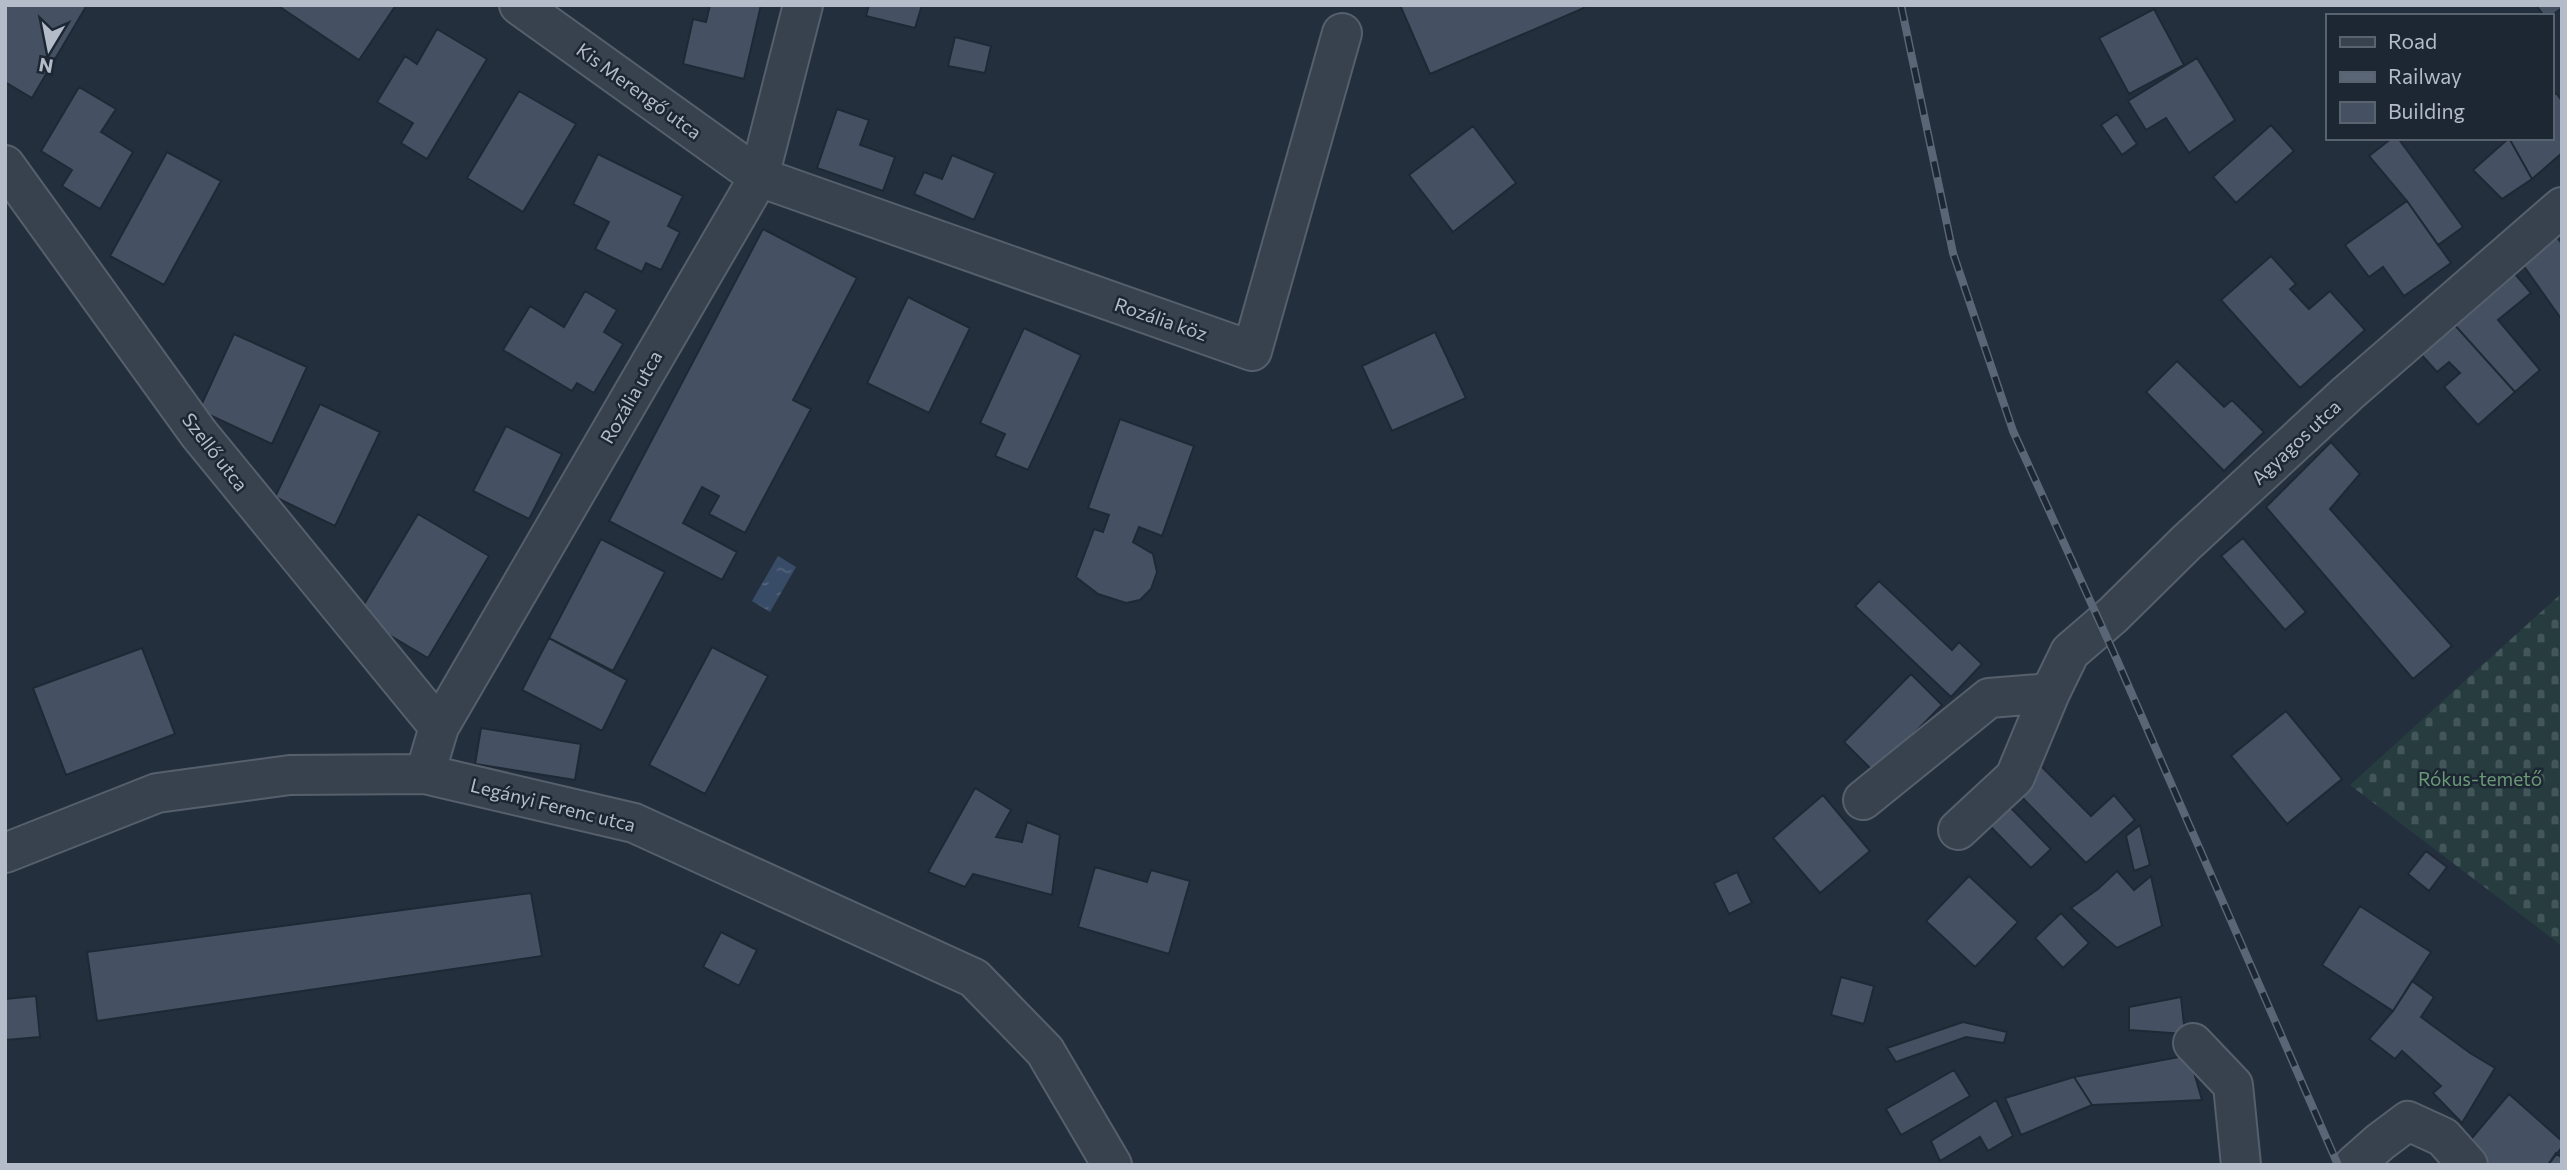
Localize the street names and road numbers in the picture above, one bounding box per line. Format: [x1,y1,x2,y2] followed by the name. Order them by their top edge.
[572,38,706,144] street label: Kis Merengő utca
[1112,292,1211,345] street label: Rozália köz
[595,346,666,447] street label: Rozália utca
[2246,394,2345,489] street label: Agyagos utca
[178,408,253,495] street label: Szellő utca
[468,773,638,836] street label: Legányi Ferenc utca

